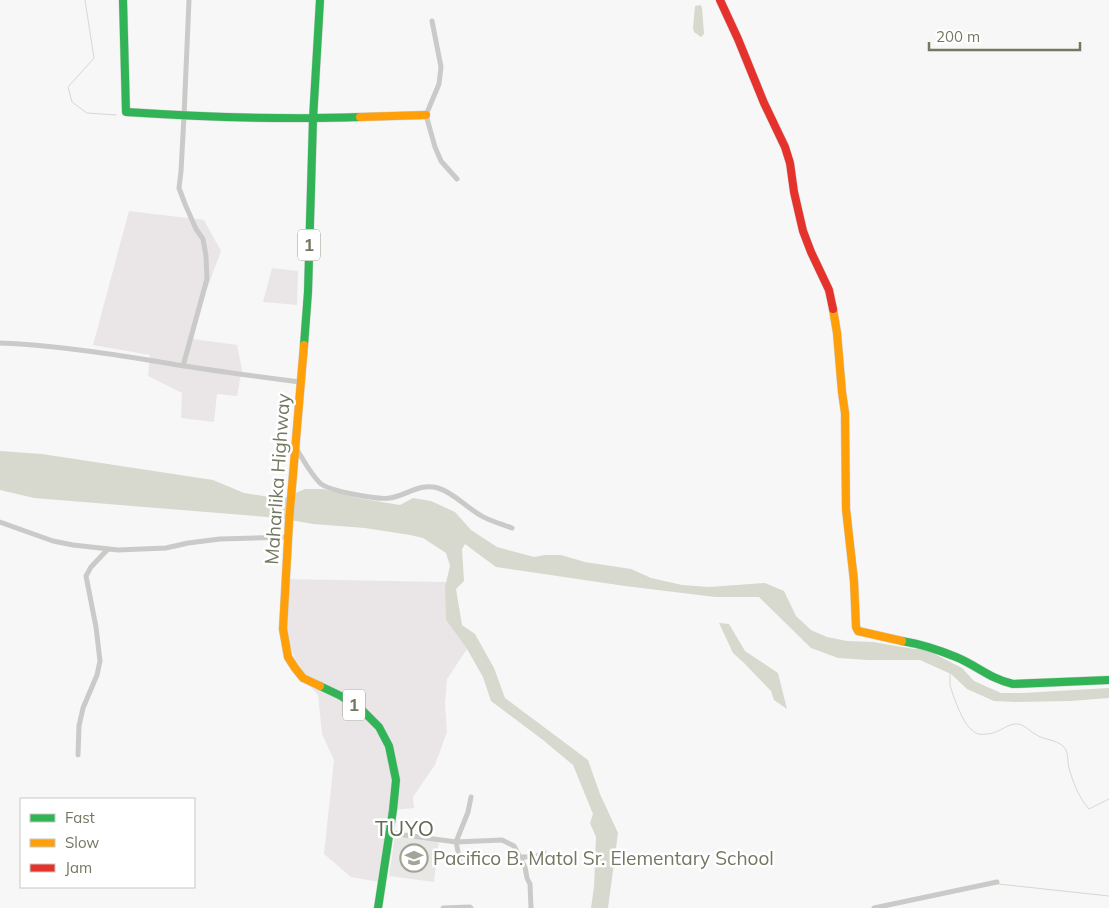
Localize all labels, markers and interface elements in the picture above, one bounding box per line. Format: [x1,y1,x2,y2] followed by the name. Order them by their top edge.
[929,20,1080,52] scale bar
[936,27,980,46] text: 200 m
[298,230,320,260] road number: 1
[259,393,295,565] street label: Maharlika Highway
[343,690,365,720] road number: 1
[20,798,195,888] legend
[65,808,95,827] text: Fast
[375,815,435,841] district label: TUYO
[65,833,99,852] text: Slow
[399,843,429,873] school or university icon: Pacifico B. Matol Sr. Elementary School
[433,846,774,870] place label: Pacifico B. Matol Sr. Elementary School
[65,858,92,877] text: Jam

